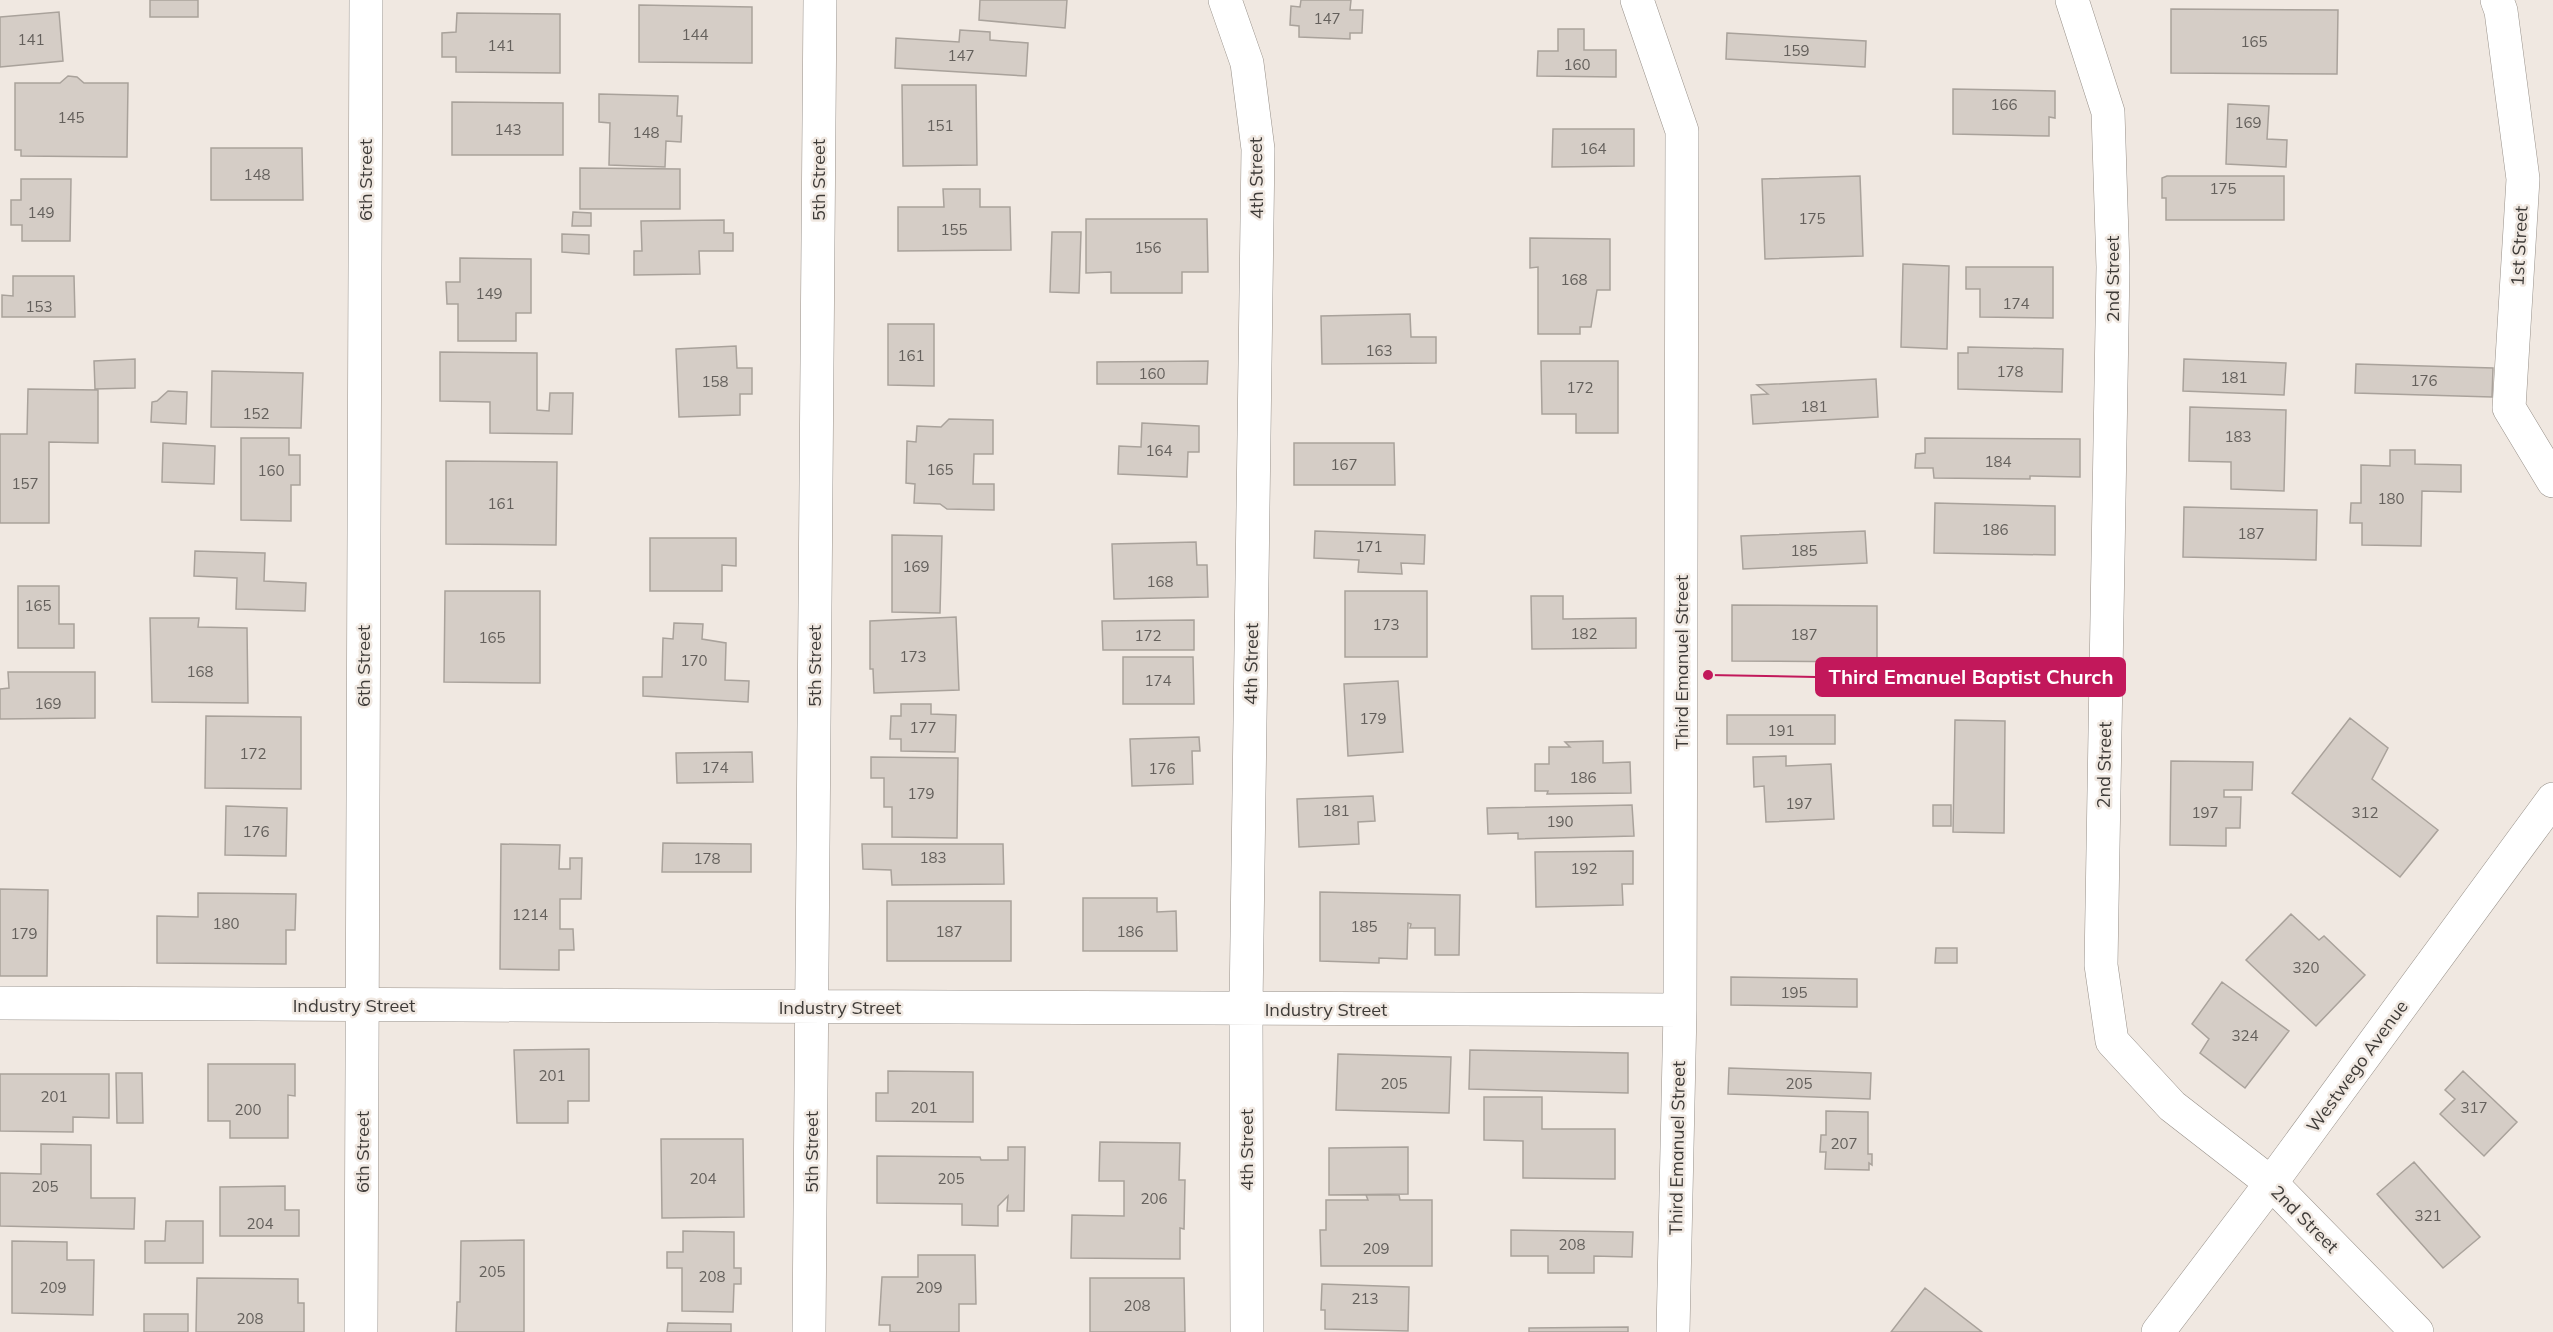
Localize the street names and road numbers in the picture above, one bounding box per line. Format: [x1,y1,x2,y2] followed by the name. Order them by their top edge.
[1244,137,1268,219] street label: 4th Street
[354,139,377,221] street label: 6th Street
[807,139,830,221] street label: 5th Street
[2505,205,2533,287] street label: 1st Street
[2101,236,2124,322] street label: 2nd Street
[1670,575,1693,749] street label: Third Emanuel Street
[1239,623,1263,705] street label: 4th Street
[352,625,375,707] street label: 6th Street
[803,625,826,707] street label: 5th Street
[2092,721,2116,809] street label: 2nd Street
[293,994,415,1017] street label: Industry Street
[2301,995,2413,1137] street label: Westwego Avenue
[779,996,901,1019] street label: Industry Street
[1265,998,1387,1021] street label: Industry Street
[1664,1061,1690,1235] street label: Third Emanuel Street
[1235,1109,1258,1191] street label: 4th Street
[351,1111,374,1193] street label: 6th Street
[800,1111,823,1193] street label: 5th Street
[2266,1180,2344,1258] street label: 2nd Street

